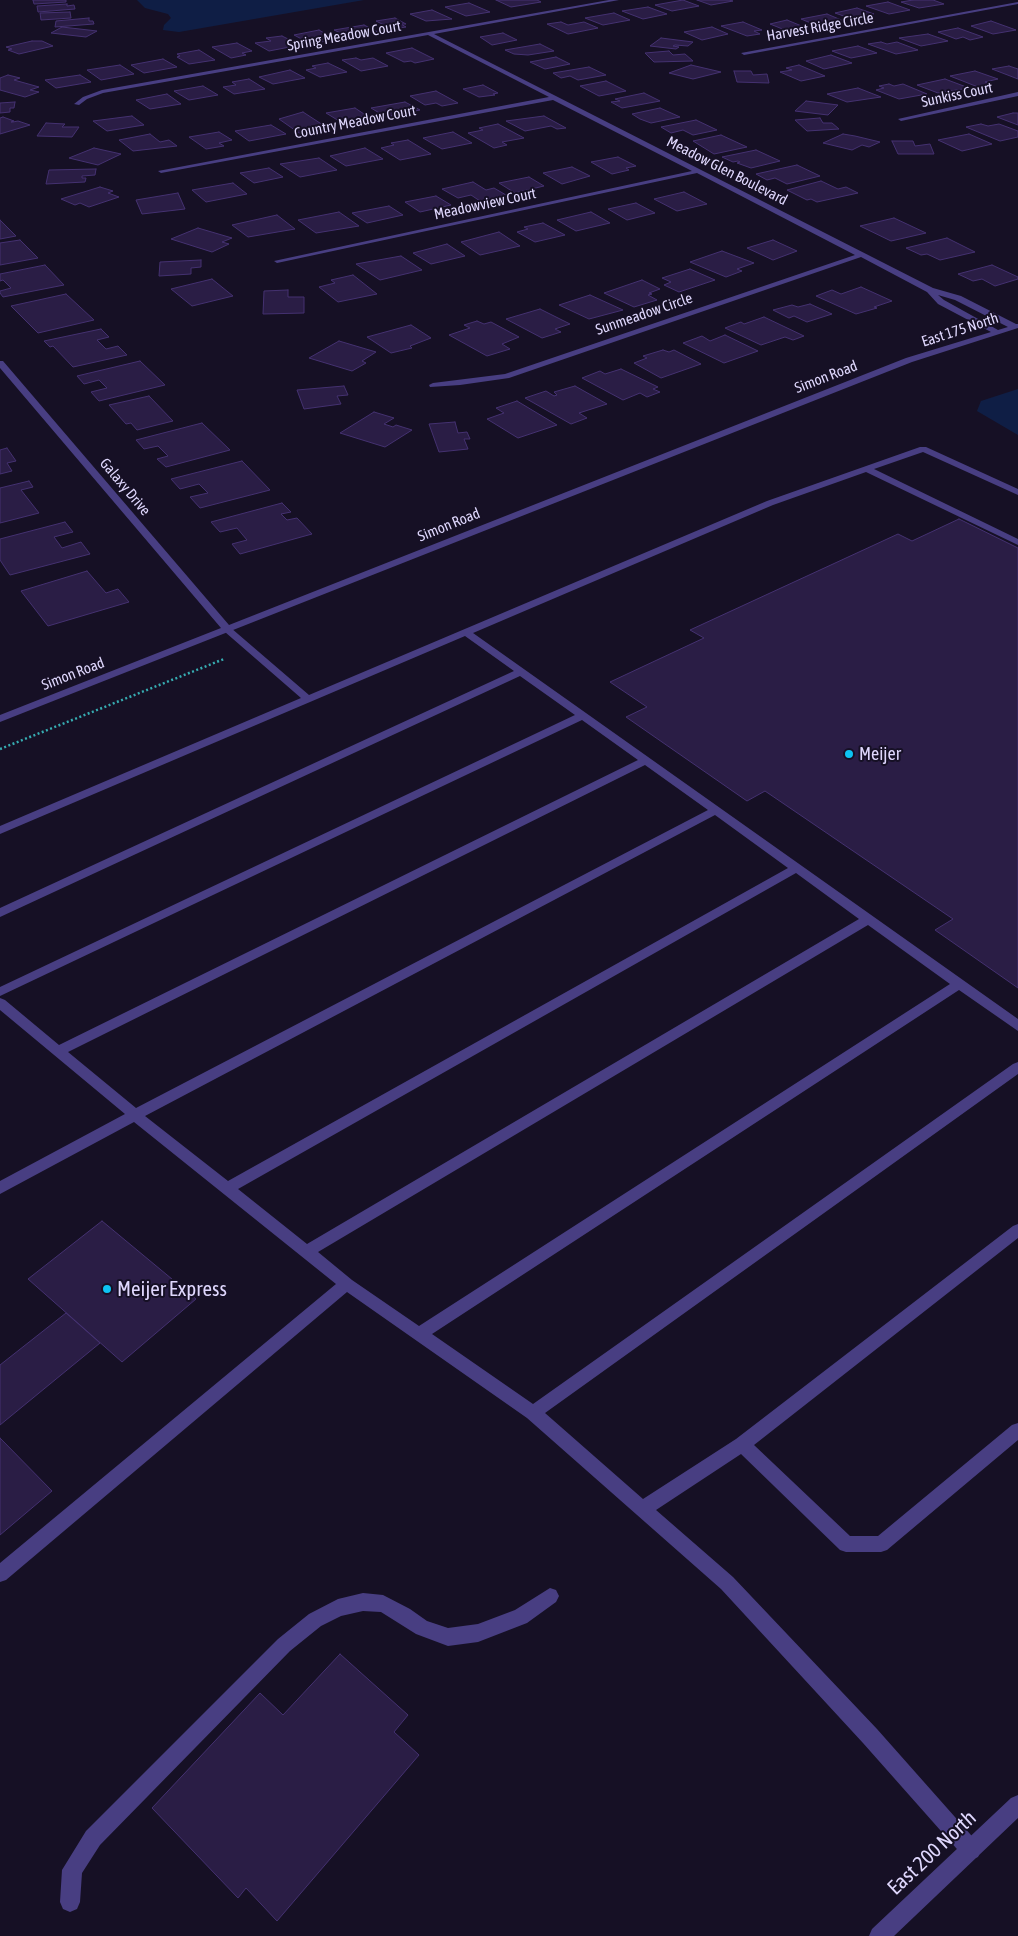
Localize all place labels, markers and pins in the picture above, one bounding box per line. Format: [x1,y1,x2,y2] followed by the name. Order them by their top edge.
[859,743,901,765] place label: Meijer
[843,748,855,760] marker: Meijer
[117,1276,227,1302] place label: Meijer Express
[101,1283,113,1295] marker: Meijer Express

